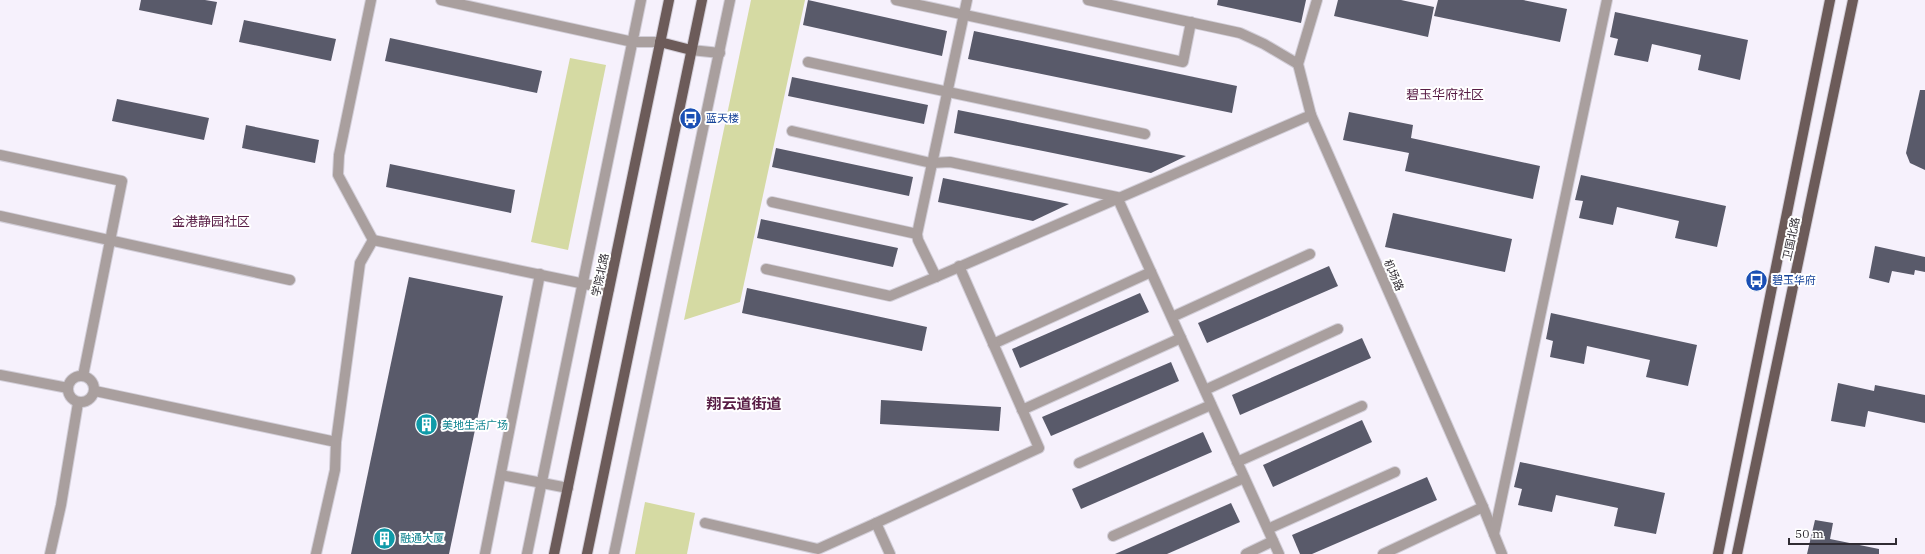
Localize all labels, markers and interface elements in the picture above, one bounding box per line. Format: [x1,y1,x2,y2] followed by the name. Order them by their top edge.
[1406,86,1484,103] district label: 碧玉华府社区
[677,105,703,131] bus stop icon: 蓝天楼
[706,111,739,125] place label: 蓝天楼
[172,213,250,230] district label: 金港静园社区
[1780,216,1802,262] street label: 卫国北路
[589,252,611,298] street label: 学院北路
[1381,257,1407,293] street label: 机场路
[1744,267,1770,293] bus stop icon: 碧玉华府
[1772,273,1816,287] place label: 碧玉华府
[706,394,782,413] district label: 翔云道街道
[414,412,440,438] building icon: 美地生活广场
[442,418,508,432] place label: 美地生活广场
[1789,520,1896,546] scale bar
[371,525,397,551] building icon: 融通大厦
[1795,526,1824,541] text: 50 m
[400,531,444,545] place label: 融通大厦

